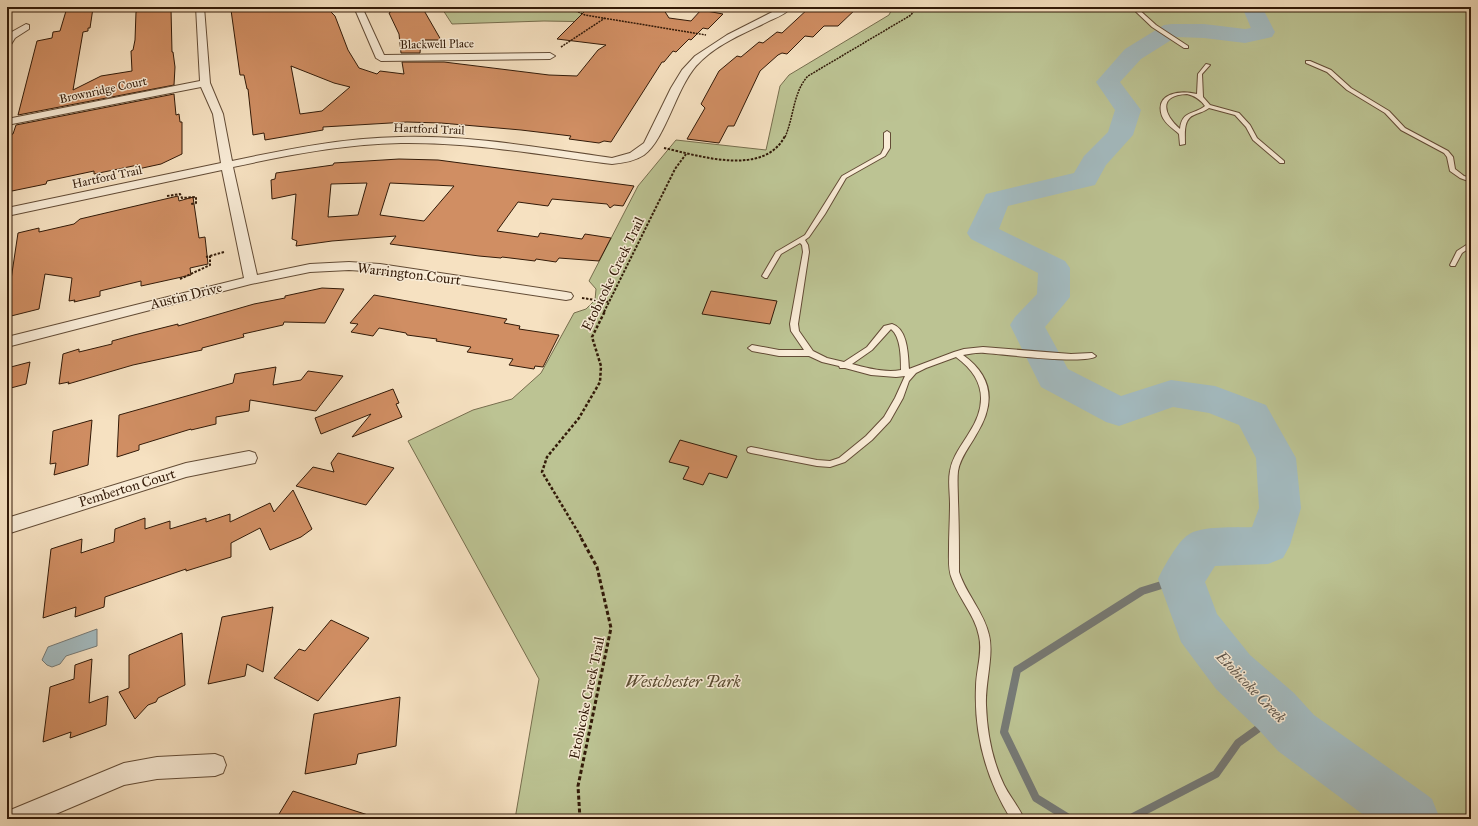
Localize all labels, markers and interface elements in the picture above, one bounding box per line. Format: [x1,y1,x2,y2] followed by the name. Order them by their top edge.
[400,36,474,52] street label: Blackwell Place
[58,74,149,107] street label: Brownridge Court
[393,121,466,137] street label: Hartford Trail
[71,163,144,191] street label: Hartford Trail
[578,214,648,334] street label: Etobicoke Creek Trail
[356,259,462,289] street label: Warrington Court
[147,279,224,313] street label: Austin Drive
[77,465,177,511] street label: Pemberton Court
[566,635,608,761] street label: Etobicoke Creek Trail
[1212,647,1290,727] water label: Etobicoke Creek
[625,671,741,692] park label: Westchester Park

